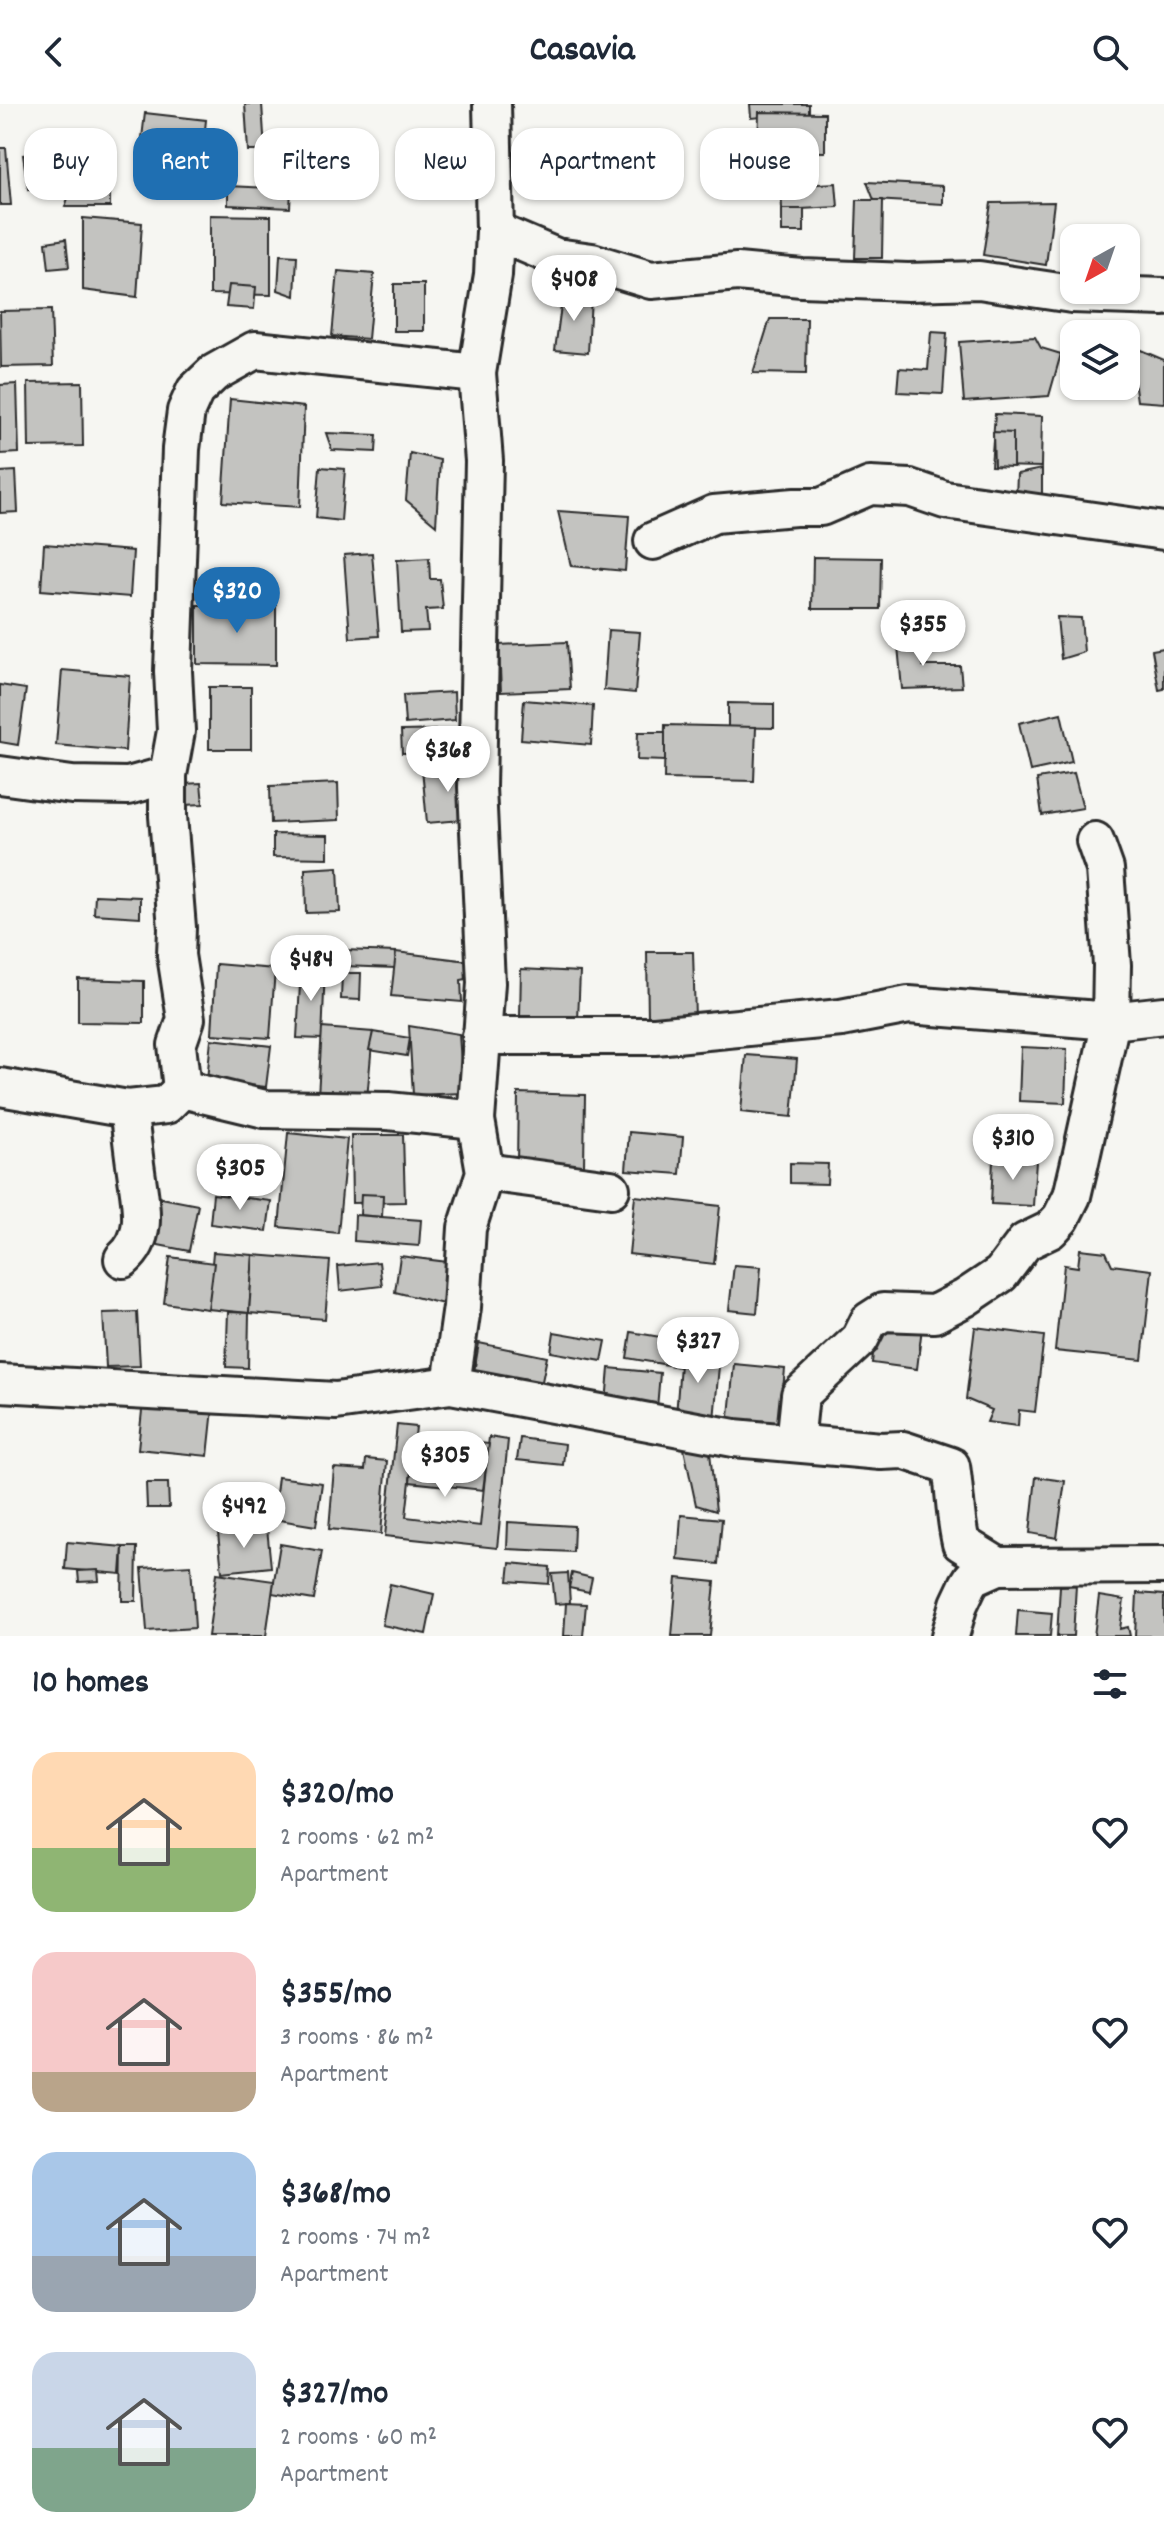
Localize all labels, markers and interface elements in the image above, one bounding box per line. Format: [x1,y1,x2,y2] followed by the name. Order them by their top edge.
[529,26,635,78] text: Casavia
[32,30,76,74] icon: back
[1088,30,1132,74] icon: search
[24,128,117,200] chip: Buy
[133,128,238,200] chip: Rent
[254,128,379,200] chip: Filters
[395,128,495,200] chip: New
[511,128,684,200] chip: Apartment
[700,128,819,200] chip: House
[1060,224,1140,304] north arrow
[1060,224,1140,400] map controls
[527,255,621,323] pin: $408
[550,262,598,299] text: $408
[1060,320,1140,400] button: layers
[190,567,284,635] pin: $320
[212,574,262,611] text: $320
[876,600,970,668] pin: $355
[899,607,947,644] text: $355
[401,726,495,794] pin: $368
[424,733,472,770] text: $368
[264,935,358,1003] pin: $484
[288,942,334,979] text: $484
[966,1114,1060,1182] pin: $310
[991,1121,1035,1158] text: $310
[193,1144,287,1212] pin: $305
[215,1151,265,1188] text: $305
[651,1317,745,1385] pin: $327
[675,1324,721,1361] text: $327
[398,1431,492,1499] pin: $305
[420,1438,470,1475] text: $305
[197,1482,291,1550] pin: $492
[220,1489,268,1526] text: $492
[32,1660,149,1709] text: 10 homes
[1088,1662,1132,1706] icon: filters
[280,1771,394,1820] text: $320/mo
[96,1784,192,1880] icon: home
[1088,1810,1132,1854] icon: heart
[280,1820,434,1857] text: 2 rooms · 62 m²
[280,1857,389,1894] text: Apartment
[280,1971,392,2020] text: $355/mo
[96,1984,192,2080] icon: home
[1088,2010,1132,2054] icon: heart
[280,2020,433,2057] text: 3 rooms · 86 m²
[280,2057,389,2094] text: Apartment
[280,2171,391,2220] text: $368/mo
[96,2184,192,2280] icon: home
[1088,2210,1132,2254] icon: heart
[280,2220,431,2257] text: 2 rooms · 74 m²
[280,2257,389,2294] text: Apartment
[280,2371,388,2420] text: $327/mo
[96,2384,192,2480] icon: home
[1088,2410,1132,2454] icon: heart
[280,2420,437,2457] text: 2 rooms · 60 m²
[280,2457,389,2494] text: Apartment

